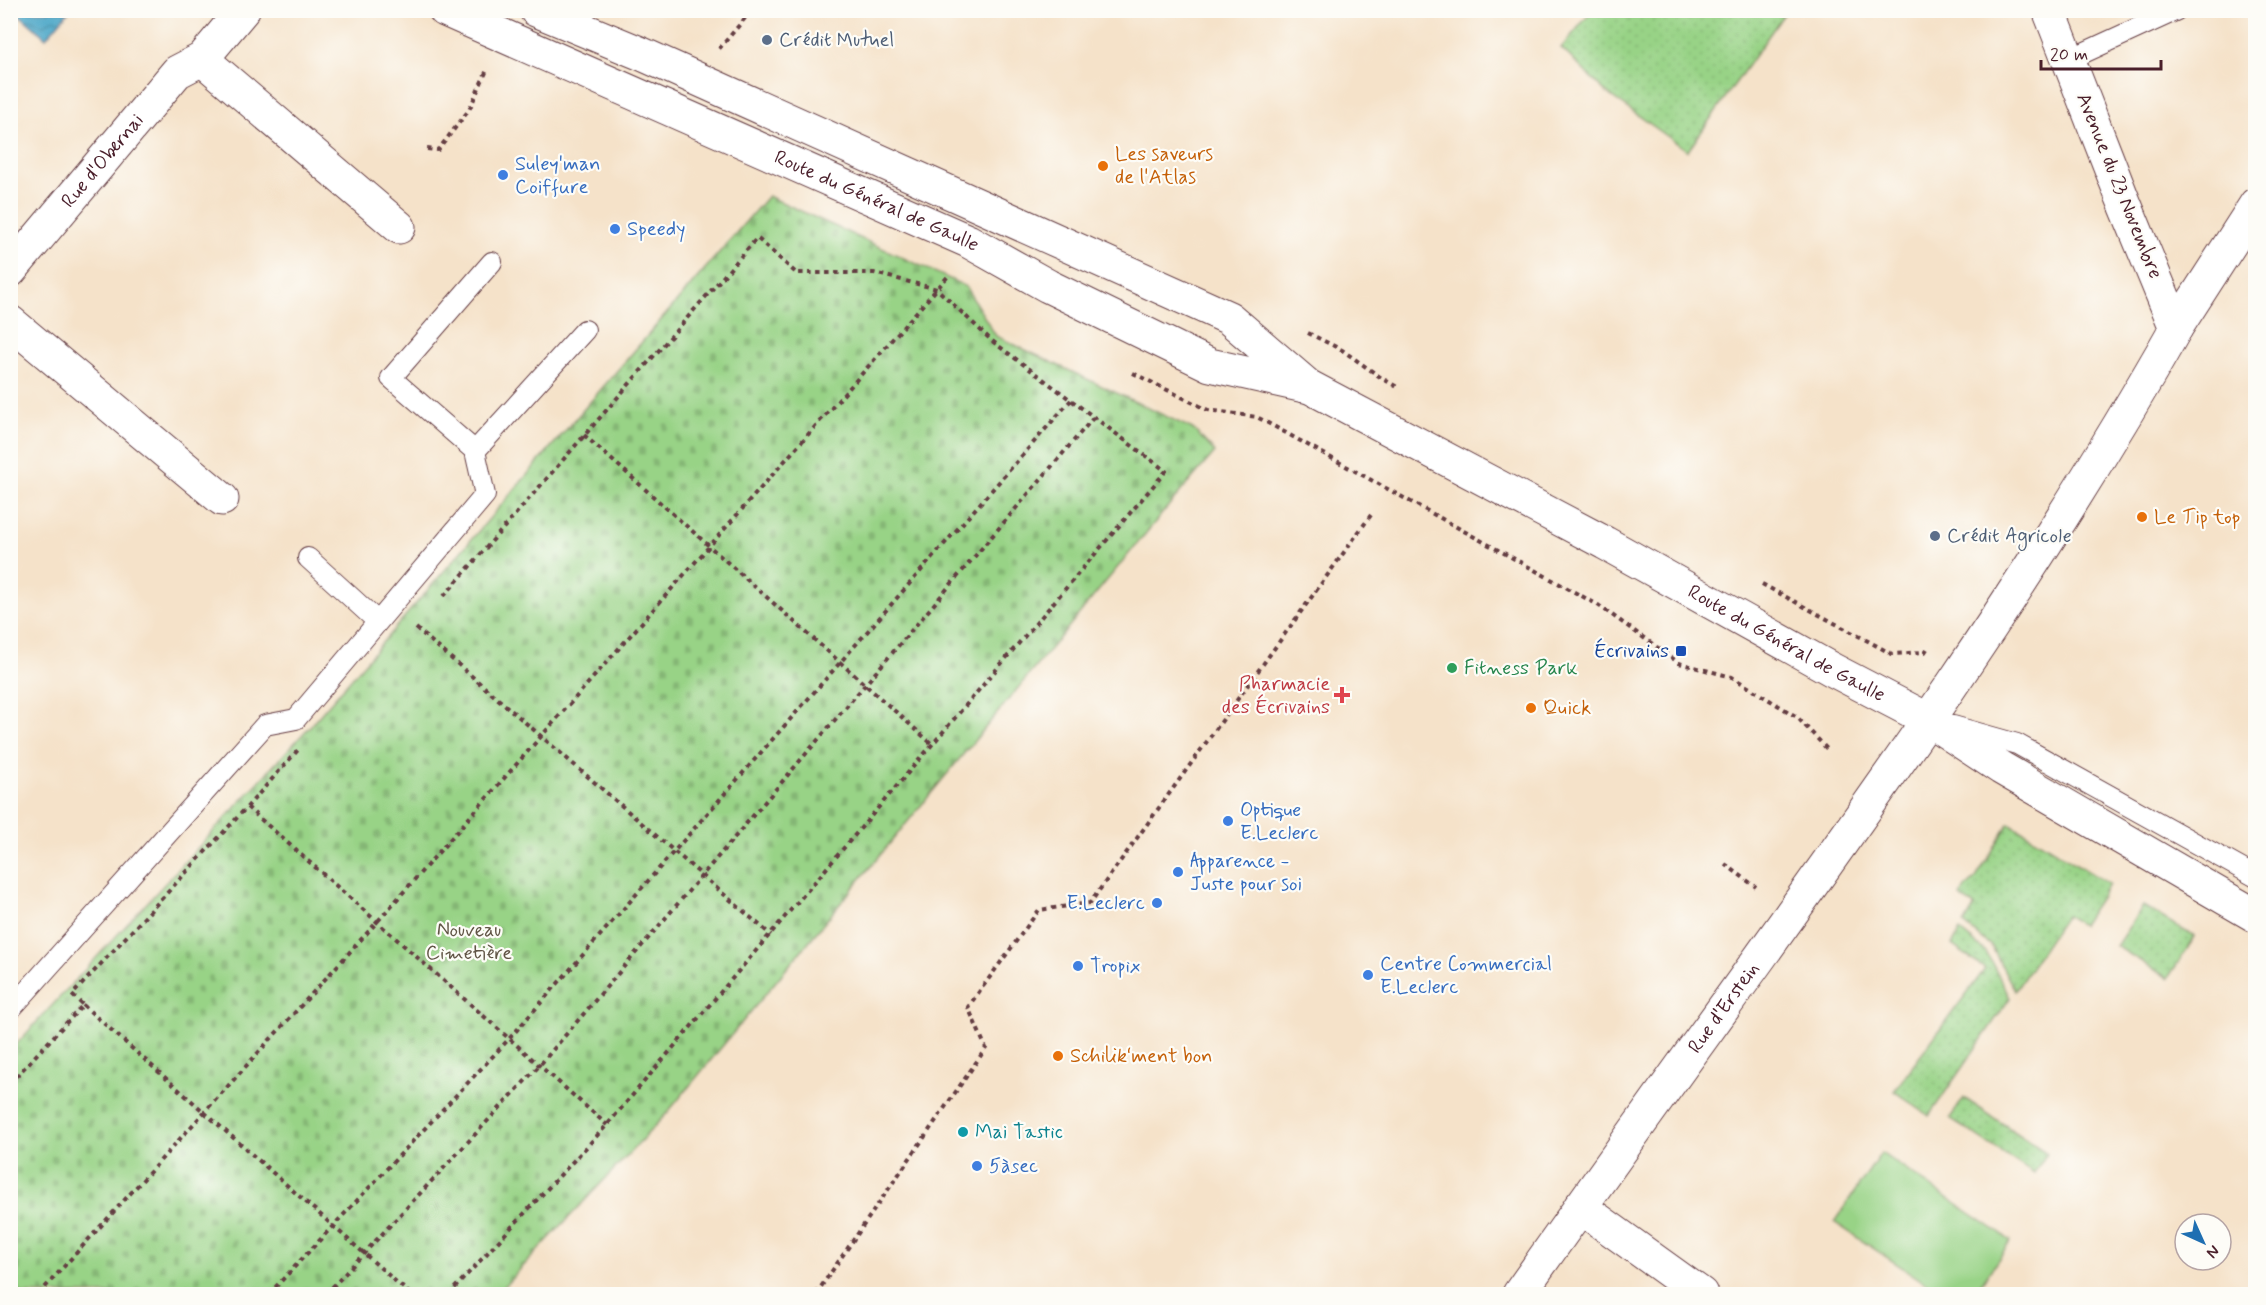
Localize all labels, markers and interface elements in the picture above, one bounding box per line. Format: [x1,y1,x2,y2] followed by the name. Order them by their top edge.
[779,27,894,54] place label: Crédit Mutuel
[760,33,774,47] marker: Crédit Mutuel
[2041,33,2161,71] scale bar
[2050,43,2088,67] text: 20 m
[2069,89,2169,283] street label: Avenue du 23 Novembre
[55,108,150,214] street label: Rue d'Obernai
[1115,141,1213,191] place label: Les saveurs de l'Atlas
[770,144,984,258] street label: Route du Général de Gaulle
[515,151,600,201] place label: Suley'man Coiffure
[1096,159,1110,173] marker: Les saveurs de l'Atlas
[496,168,510,182] marker: Suley'man Coiffure
[627,216,686,243] place label: Speedy
[608,222,622,236] marker: Speedy
[2154,504,2240,531] place label: Le Tip top
[2135,510,2149,524] marker: Le Tip top
[1947,523,2072,551] place label: Crédit Agricole
[1928,529,1942,543] marker: Crédit Agricole
[1683,578,1890,708] street label: Route du Général de Gaulle
[1594,638,1669,665] place label: Écrivains
[1674,644,1688,658] marker: Écrivains
[1464,655,1578,682] place label: Fitness Park
[1445,661,1459,675] marker: Fitness Park
[1222,671,1330,721] place label: Pharmacie des Écrivains
[1335,688,1349,702] marker: Pharmacie des Écrivains
[1543,695,1591,722] place label: Quick
[1524,701,1538,715] marker: Quick
[1240,797,1318,847] place label: Optique E.Leclerc
[1221,814,1235,828] marker: Optique E.Leclerc
[1190,848,1302,898] place label: Apparence - Juste pour soi
[1171,865,1185,879] marker: Apparence - Juste pour soi
[1067,890,1145,917] place label: E.Leclerc
[1150,896,1164,910] marker: E.Leclerc
[426,917,512,967] park label: Nouveau Cimetière
[1380,951,1552,1001] place label: Centre Commercial E.Leclerc
[1090,953,1140,980] place label: Tropix
[1682,957,1766,1059] street label: Rue d'Erstein
[1071,959,1085,973] marker: Tropix
[1361,968,1375,982] marker: Centre Commercial E.Leclerc
[1070,1043,1213,1070] place label: Schilik‘ment bon
[1051,1049,1065,1063] marker: Schilik‘ment bon
[975,1119,1063,1146] place label: Mai Tastic
[956,1125,970,1139] marker: Mai Tastic
[989,1153,1038,1180] place label: 5àsec
[970,1159,984,1173] marker: 5àsec
[2173,1212,2233,1272] north arrow
[2201,1240,2224,1263] text: N

